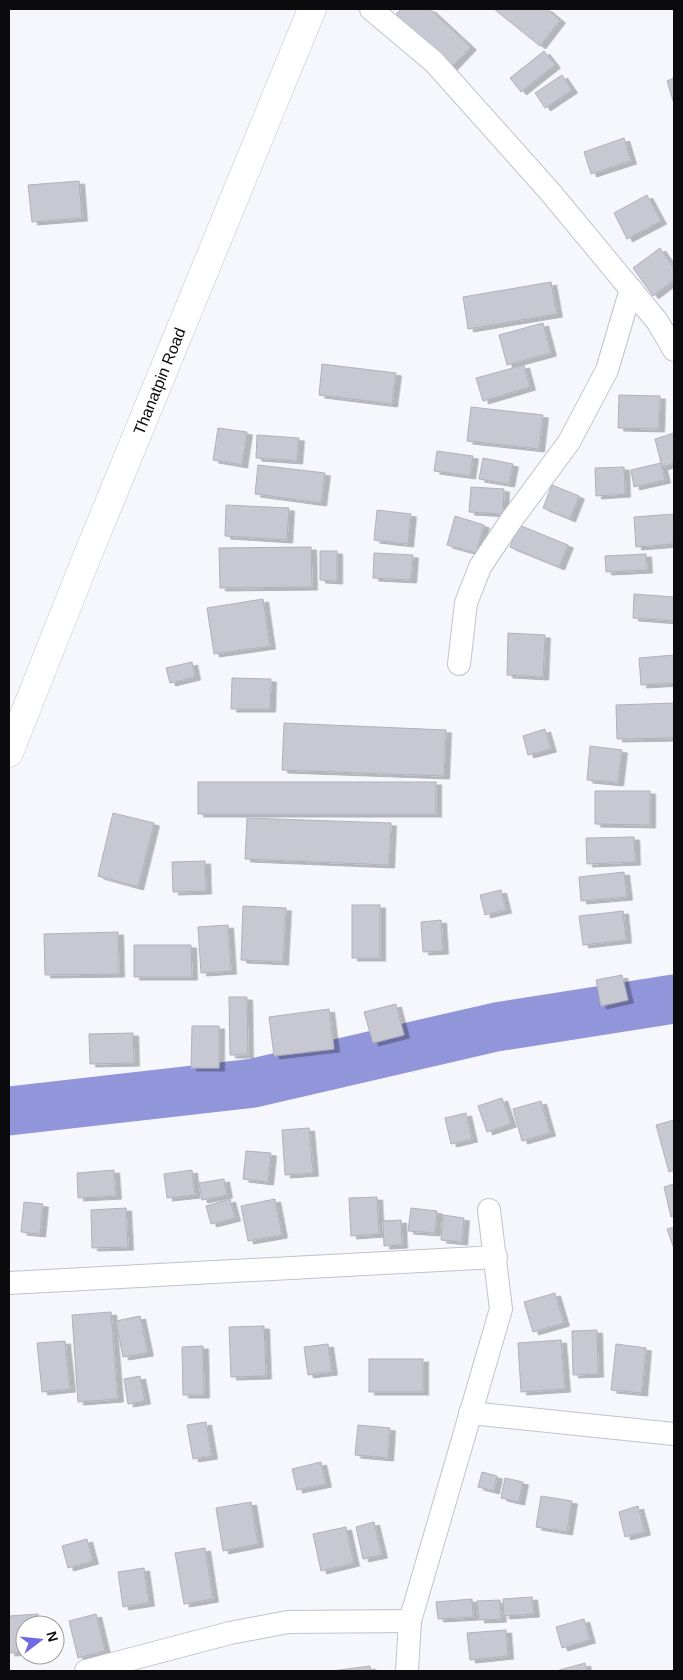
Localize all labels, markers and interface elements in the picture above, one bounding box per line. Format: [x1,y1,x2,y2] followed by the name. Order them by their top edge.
[130,325,189,437] street label: Thanatpin Road
[15,1615,65,1665] north arrow
[43,1629,62,1643] text: N

